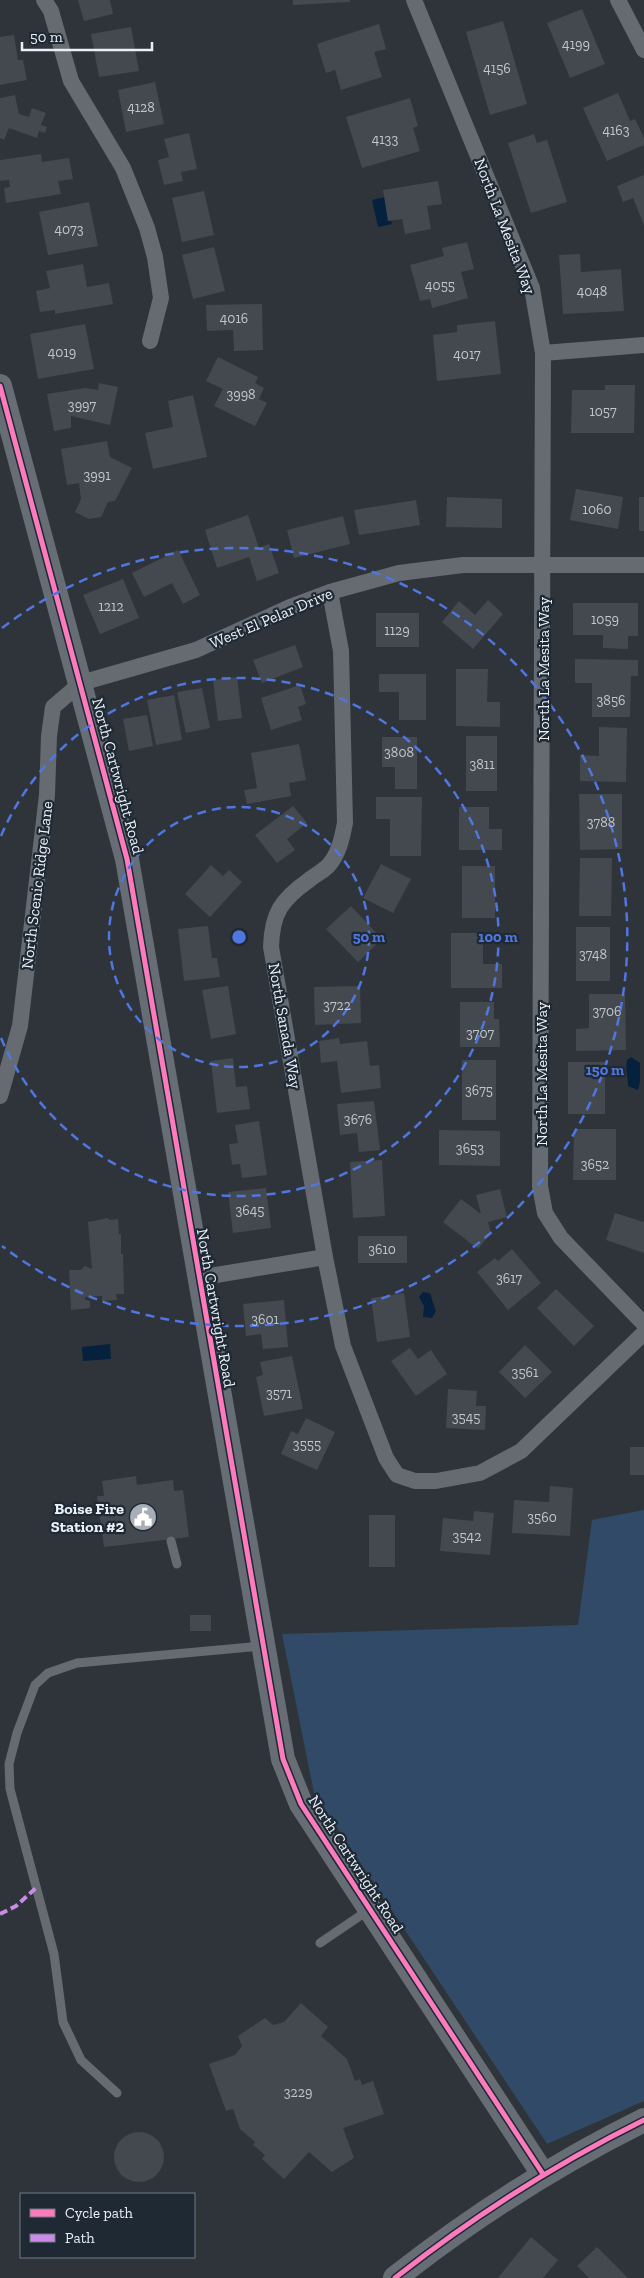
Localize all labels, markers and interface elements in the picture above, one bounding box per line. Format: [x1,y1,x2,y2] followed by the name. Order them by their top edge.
[22,20,152,52] scale bar
[30,28,63,46] text: 50 m
[562,36,590,53] house number: 4199
[483,60,511,77] house number: 4156
[127,99,155,116] house number: 4128
[602,122,630,139] house number: 4163
[372,131,398,148] house number: 4133
[470,155,540,297] street label: North La Mesita Way
[54,221,84,238] house number: 4073
[425,277,455,294] house number: 4055
[577,283,607,300] house number: 4048
[220,310,248,327] house number: 4016
[48,344,76,361] house number: 4019
[453,346,481,363] house number: 4017
[226,386,256,403] house number: 3998
[68,397,97,414] house number: 3997
[589,403,617,420] house number: 1057
[83,467,111,484] house number: 3991
[583,501,611,518] house number: 1060
[207,584,335,652] street label: West El Pelar Drive
[534,596,553,741] street label: North La Mesita Way
[98,598,124,615] house number: 1212
[591,611,619,628] house number: 1059
[384,622,410,639] house number: 1129
[597,692,625,709] house number: 3856
[88,696,148,856] street label: North Cartwright Road
[384,744,414,761] house number: 3808
[469,756,495,773] house number: 3811
[17,800,57,970] street label: North Scenic Ridge Lane
[587,814,615,831] house number: 3788
[230,928,248,946] centre of rings
[353,928,385,946] text: 50 m
[478,928,518,946] text: 100 m
[579,946,607,963] house number: 3748
[265,962,306,1091] street label: North Sanada Way
[323,997,351,1014] house number: 3722
[532,1001,551,1146] street label: North La Mesita Way
[593,1003,621,1020] house number: 3706
[466,1025,494,1042] house number: 3707
[586,1061,624,1079] text: 150 m
[465,1082,493,1099] house number: 3675
[344,1111,372,1128] house number: 3676
[456,1140,484,1157] house number: 3653
[581,1156,609,1173] house number: 3652
[236,1202,265,1219] house number: 3645
[193,1227,239,1389] street label: North Cartwright Road
[368,1241,396,1258] house number: 3610
[496,1270,522,1287] house number: 3617
[251,1311,279,1328] house number: 3601
[512,1364,539,1381] house number: 3561
[266,1385,293,1402] house number: 3571
[452,1409,480,1426] house number: 3545
[293,1436,321,1453] house number: 3555
[51,1499,124,1536] place label: Boise Fire Station #2
[128,1502,158,1532] public building icon: Boise Fire Station #2
[527,1509,557,1526] house number: 3560
[453,1528,481,1545] house number: 3542
[304,1791,408,1937] street label: North Cartwright Road
[284,2084,312,2101] house number: 3229
[20,2193,195,2258] legend
[65,2204,134,2222] text: Cycle path
[65,2229,95,2247] text: Path

